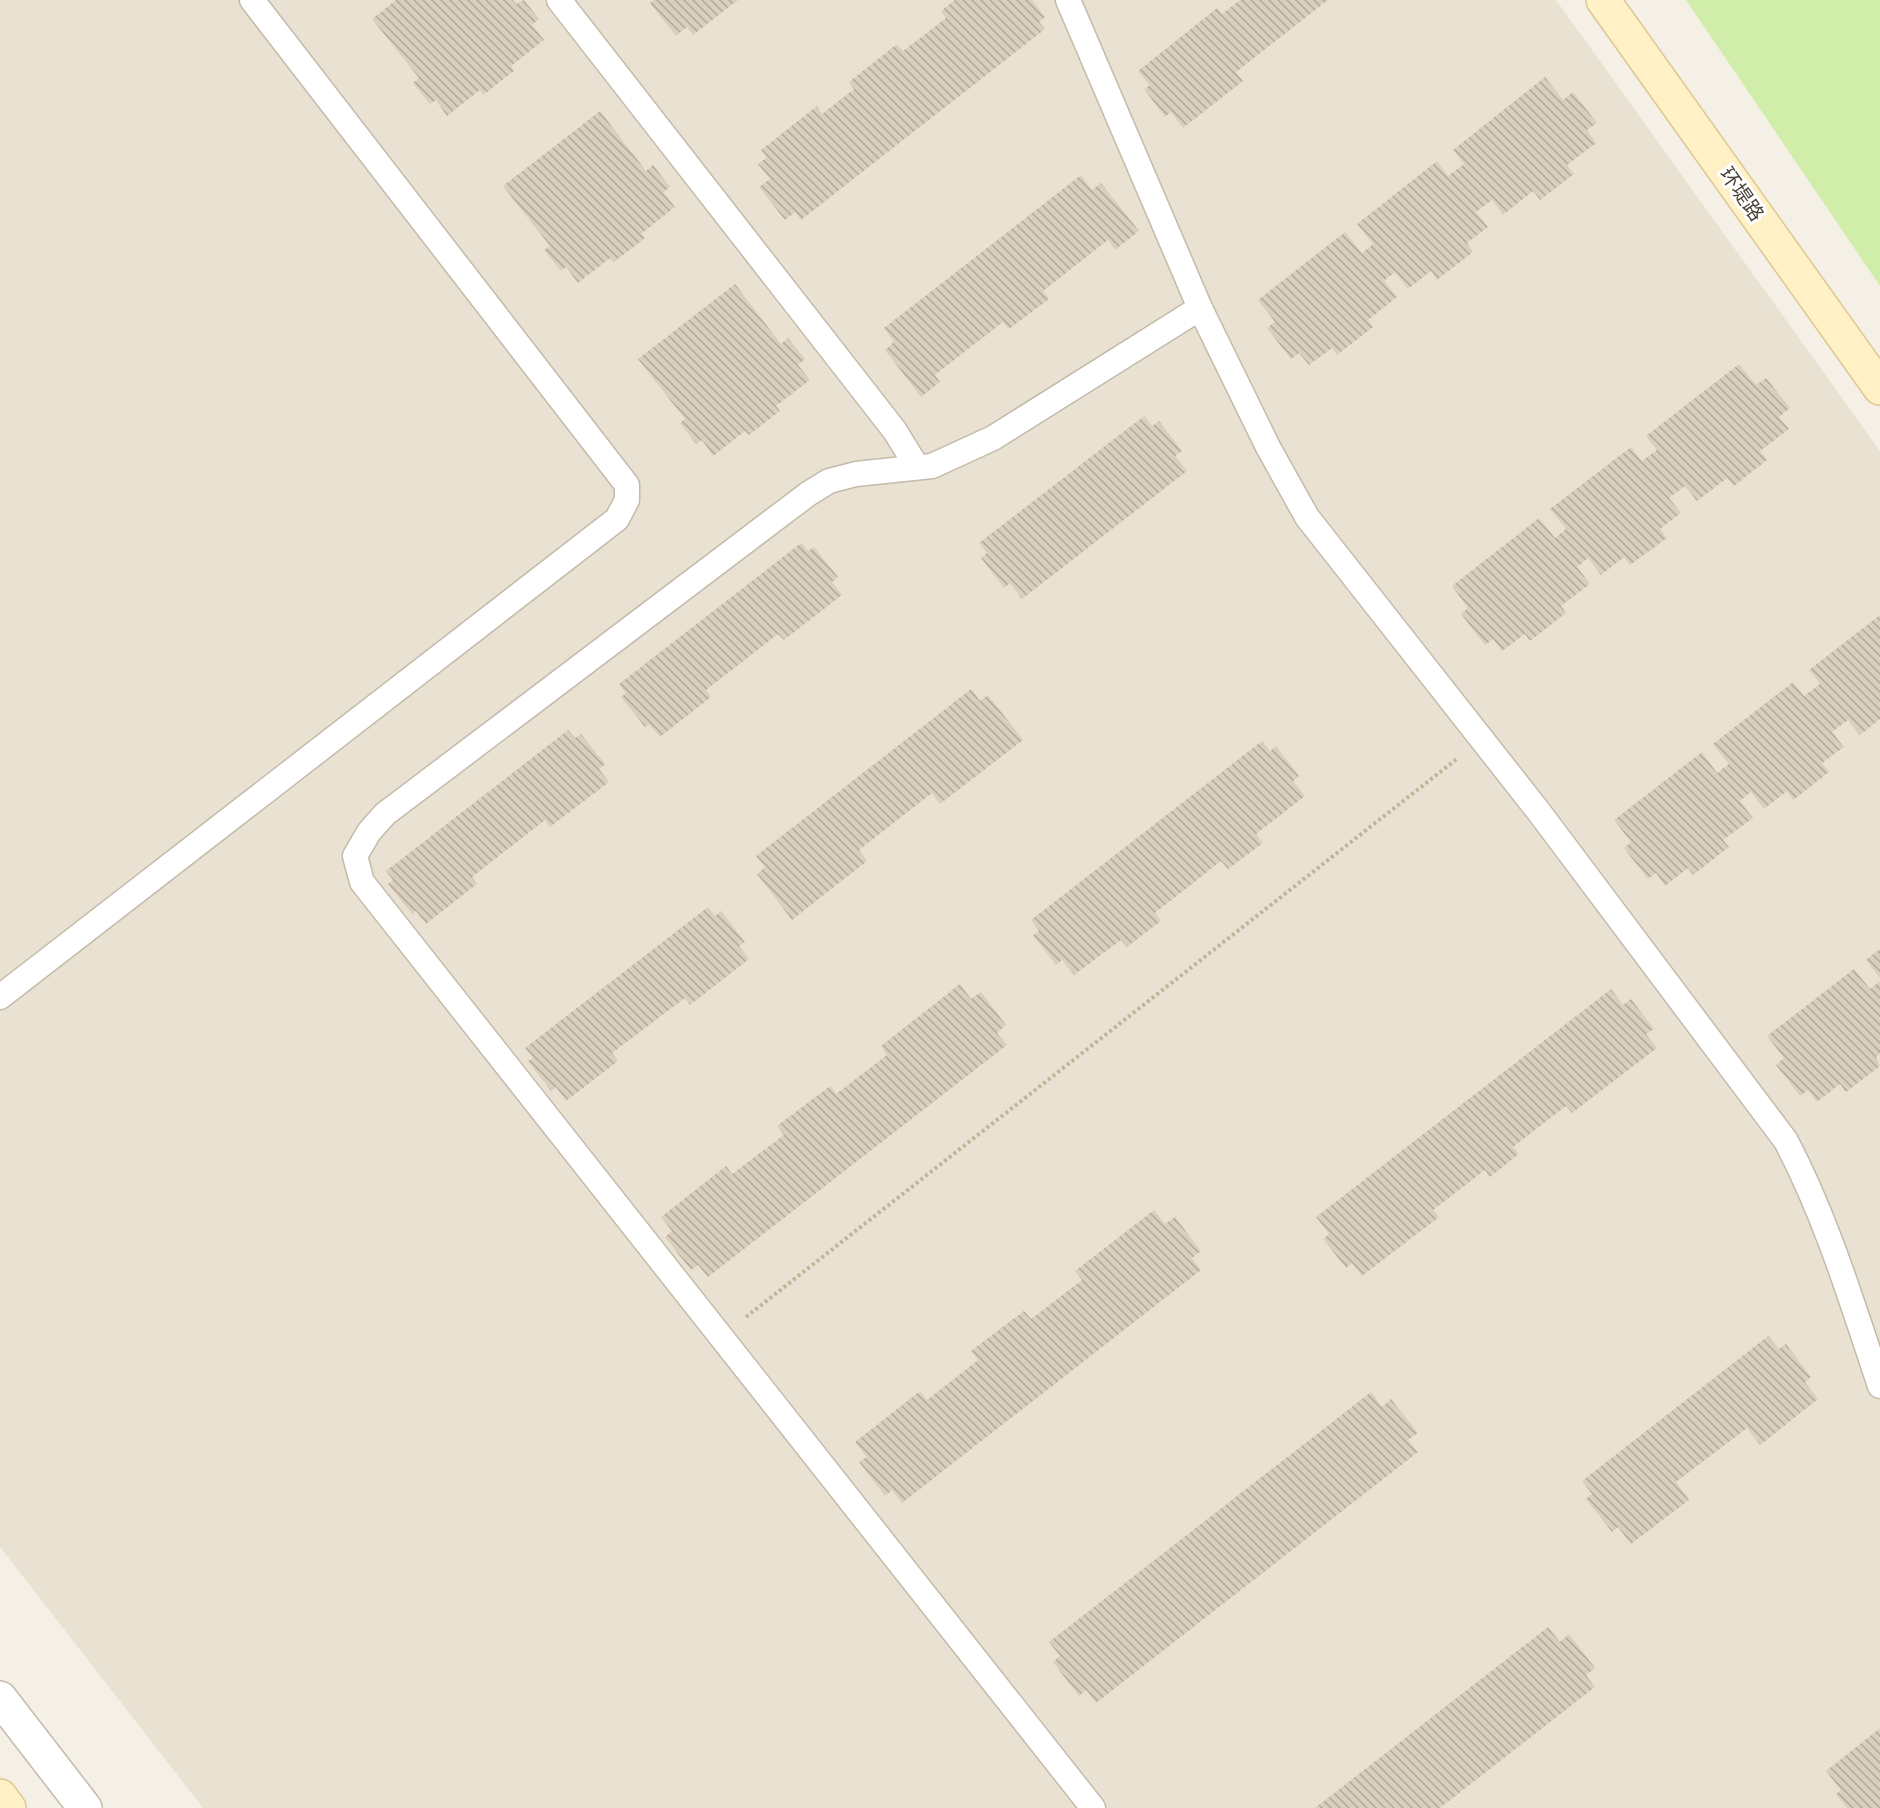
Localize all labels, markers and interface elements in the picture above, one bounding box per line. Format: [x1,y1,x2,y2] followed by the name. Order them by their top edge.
[1714,163,1768,226] street label: 环堤路

